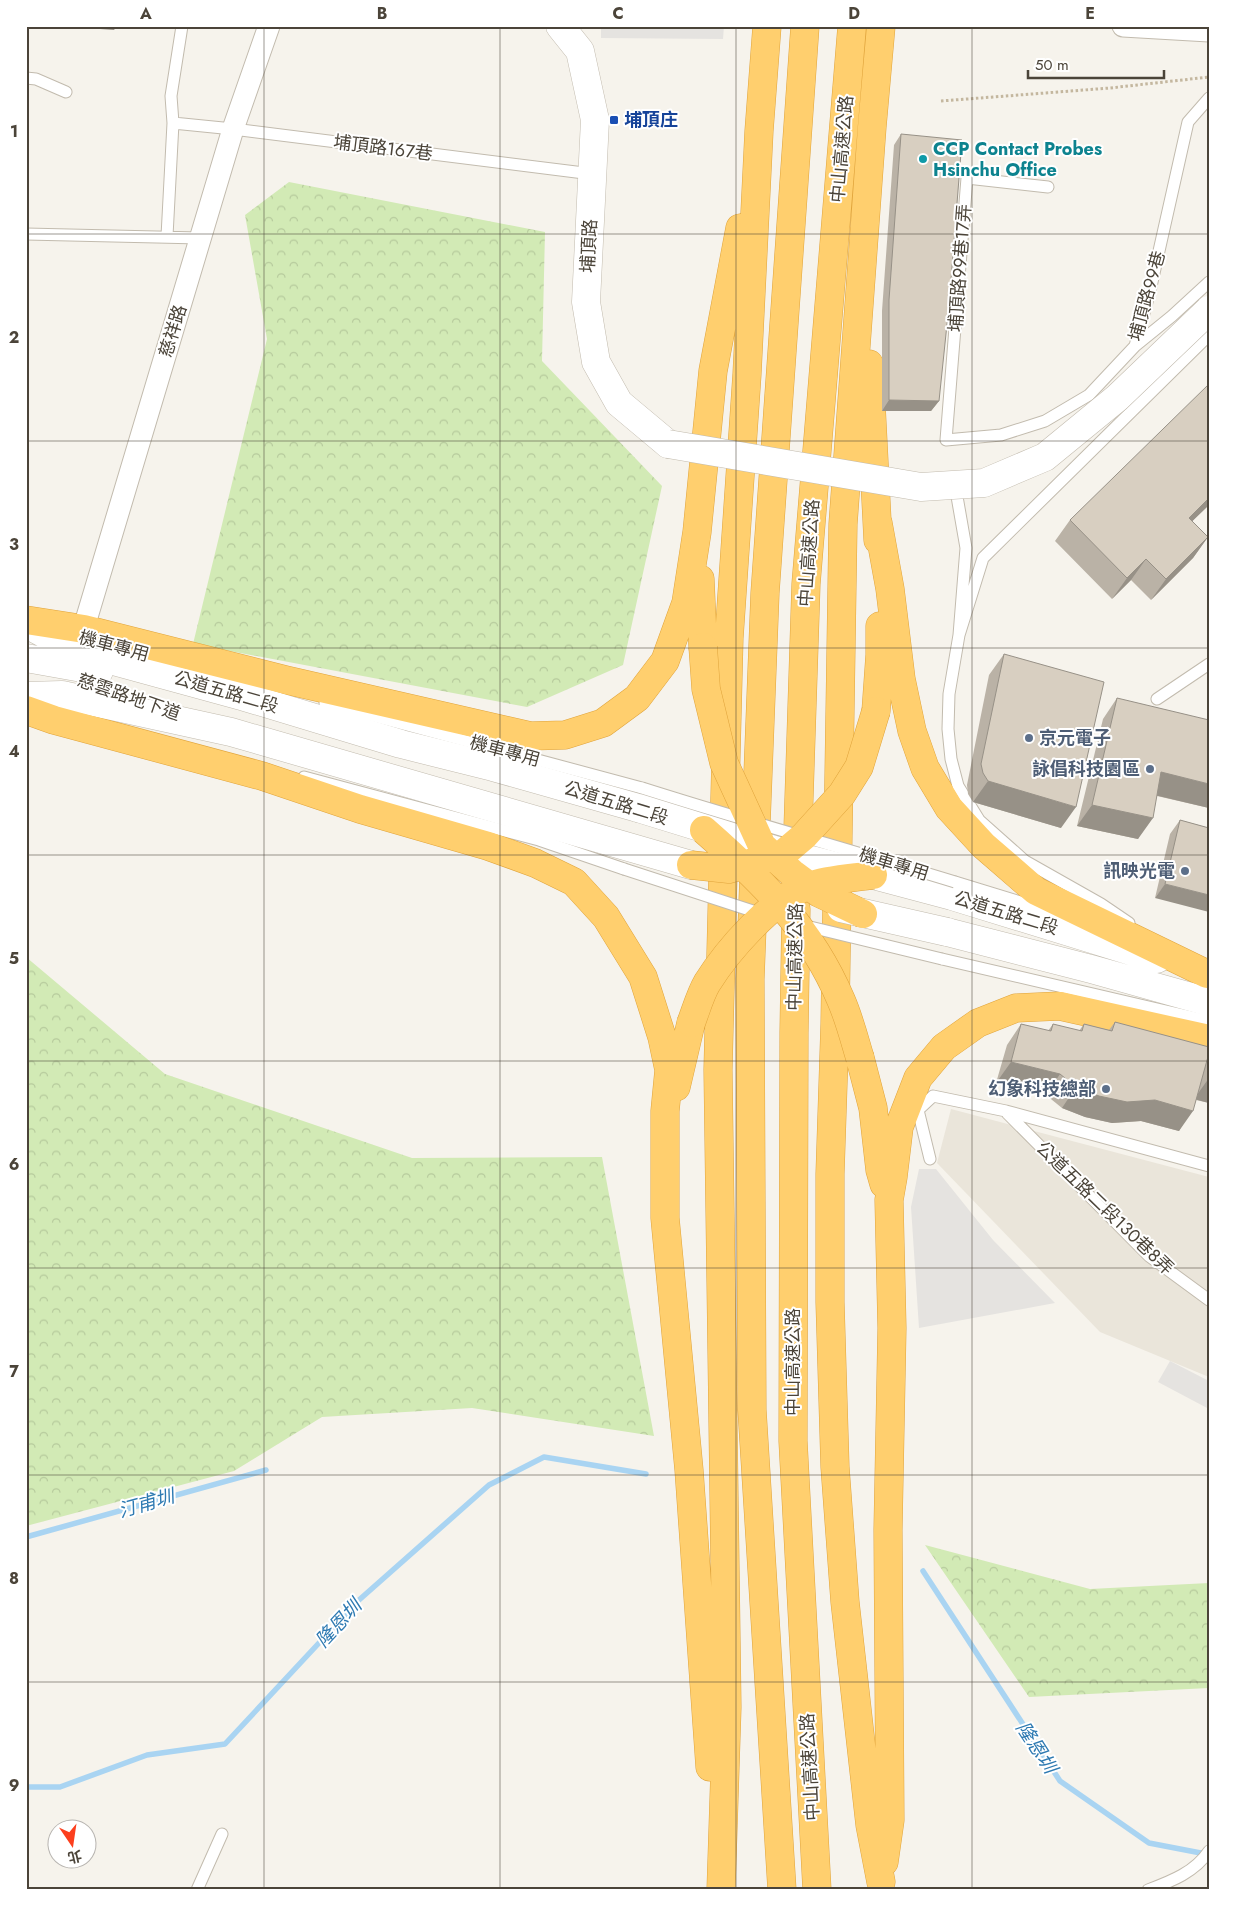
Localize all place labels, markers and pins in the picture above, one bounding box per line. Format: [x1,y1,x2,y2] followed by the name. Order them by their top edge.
[624,107,678,133] place label: 埔頂庄
[608,114,620,126] marker: 埔頂庄
[933,136,1102,183] place label: CCP Contact Probes Hsinchu Office
[917,153,929,165] marker: CCP Contact Probes Hsinchu Office
[1039,725,1111,751] place label: 京元電子
[1023,732,1035,744] marker: 京元電子
[1032,756,1140,782] place label: 詠倡科技園區
[1144,763,1156,775] marker: 詠倡科技園區
[1103,858,1175,884] place label: 訊映光電
[1179,865,1191,877] marker: 訊映光電
[988,1076,1096,1102] place label: 幻象科技總部
[1100,1083,1112,1095] marker: 幻象科技總部

